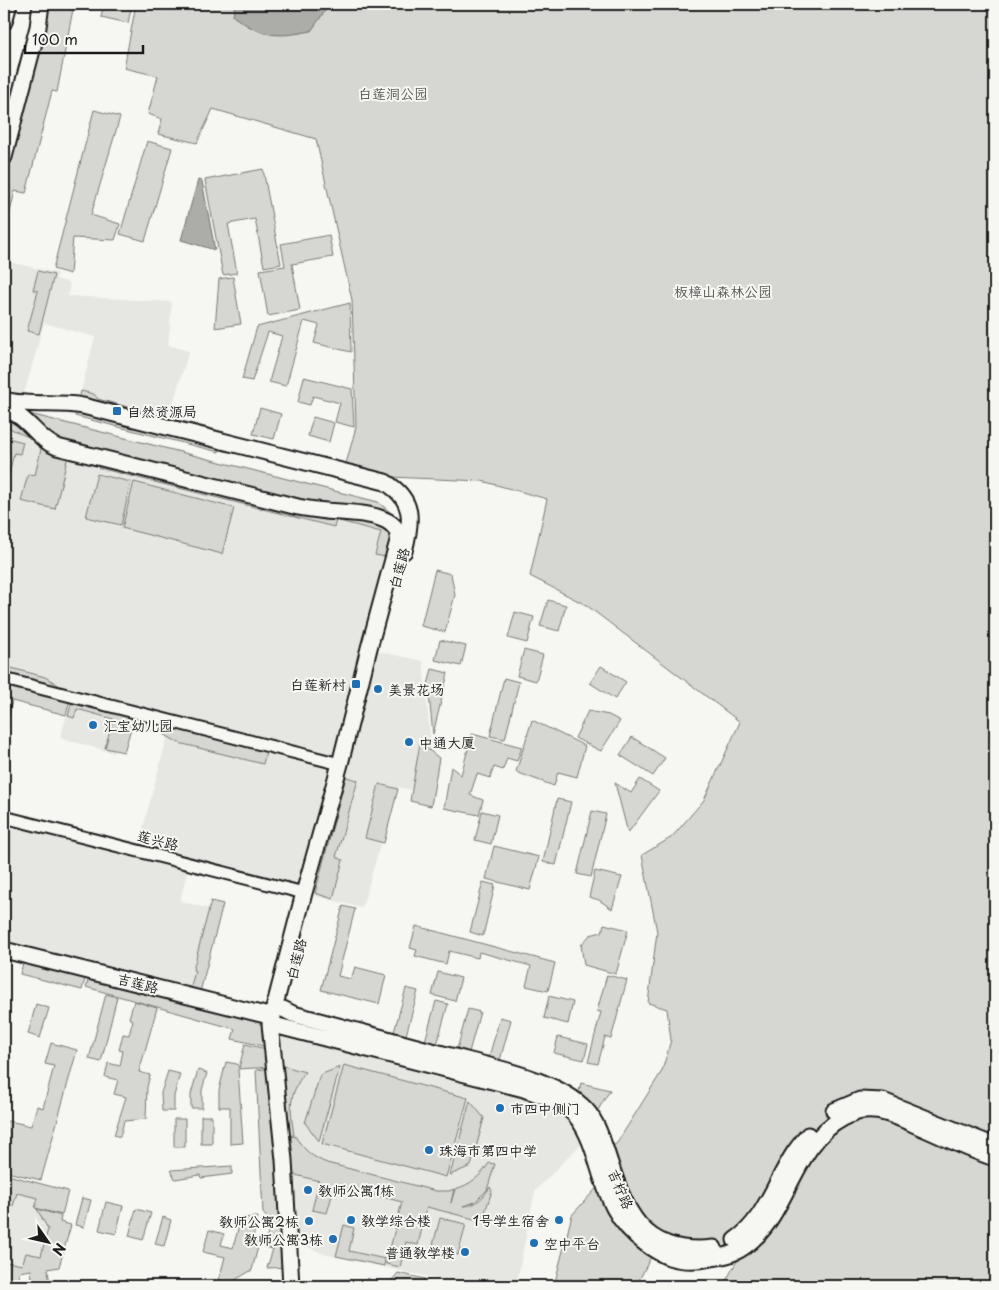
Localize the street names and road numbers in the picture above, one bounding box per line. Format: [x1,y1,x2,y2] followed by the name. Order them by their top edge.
[383,545,415,591] street label: 白莲路
[135,825,181,855] street label: 莲兴路
[281,936,311,982] street label: 白莲路
[115,968,161,998] street label: 吉莲路
[603,1166,639,1212] street label: 吉柠路

